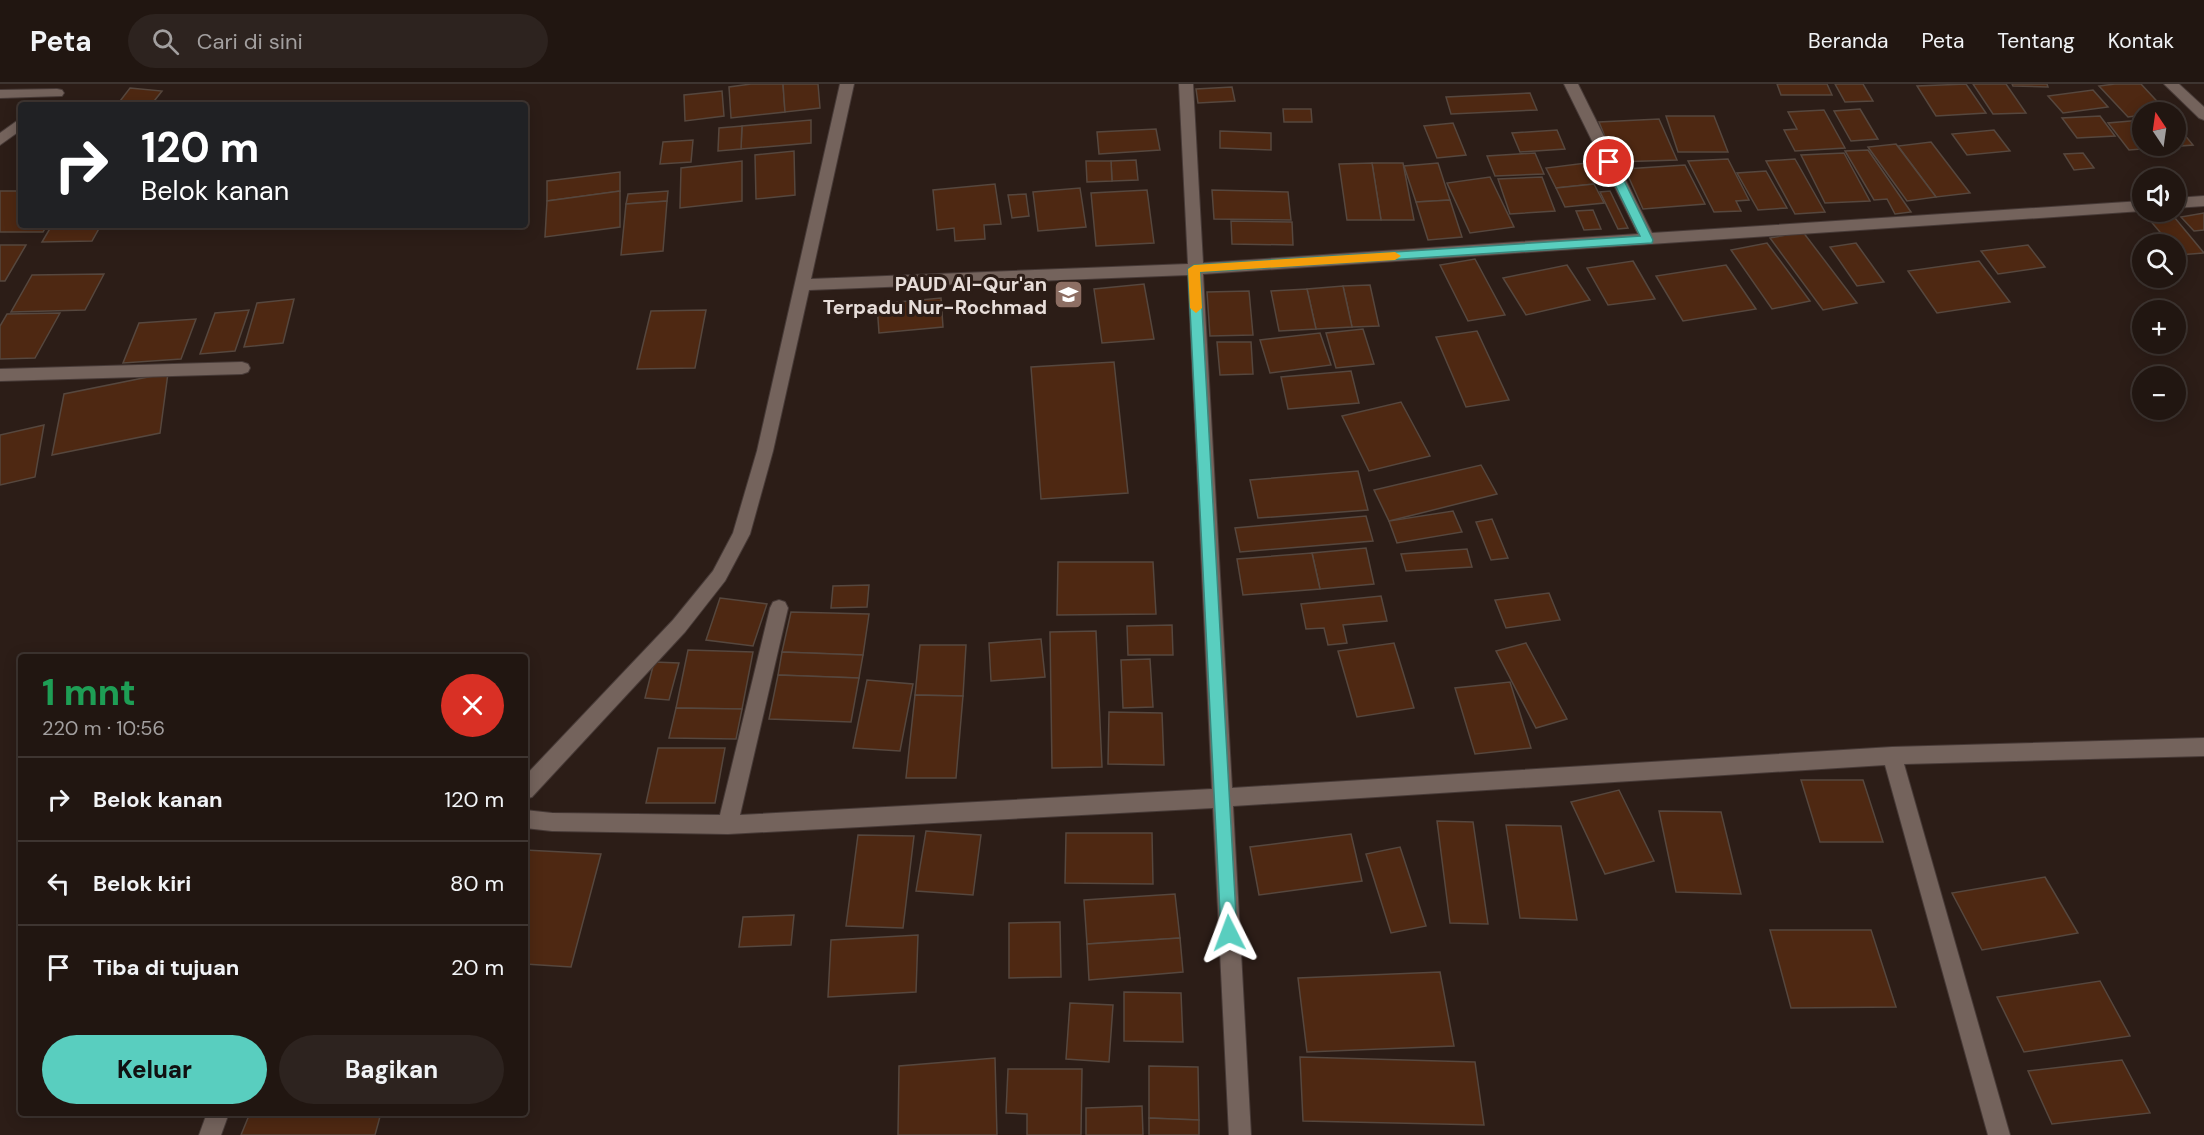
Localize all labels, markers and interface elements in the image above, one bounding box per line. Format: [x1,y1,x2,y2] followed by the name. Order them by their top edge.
[128,14,548,68] search box
[30,23,92,60] text: Peta
[149,25,182,58] icon: search
[197,27,303,56] text: Cari di sini
[1808,27,1889,55] text: Beranda
[1922,27,1964,55] text: Peta
[1997,27,2075,55] text: Tentang
[2108,27,2174,55] text: Kontak
[2132,102,2186,156] north arrow
[2132,102,2186,420] map controls
[141,120,259,175] text: 120 m
[42,126,120,204] icon: right
[1583,136,1634,187] pin
[1592,145,1625,178] icon: arrive
[2132,168,2186,222] button: sound
[141,173,289,208] text: Belok kanan
[2132,234,2186,288] button: search
[823,271,1047,320] place label: PAUD Al-Qur'an Terpadu Nur-Rochmad
[1052,279,1084,311] school or university icon: PAUD Al-Qur'an Terpadu Nur-Rochmad
[2132,300,2186,354] button: +
[2132,366,2186,420] button: −
[42,669,136,716] text: 1 mnt
[441,674,504,737] button: close
[42,715,165,741] text: 220 m · 10:56
[42,783,75,816] icon: right
[93,785,223,814] text: Belok kanan
[444,785,504,814] text: 120 m
[42,867,75,900] icon: left
[93,869,191,898] text: Belok kiri
[450,869,504,898] text: 80 m
[1197,901,1261,965] position arrow
[42,951,75,984] icon: arrive
[93,953,239,982] text: Tiba di tujuan
[451,953,504,982] text: 20 m
[42,1035,267,1104] button: Keluar
[279,1035,504,1104] button: Bagikan

